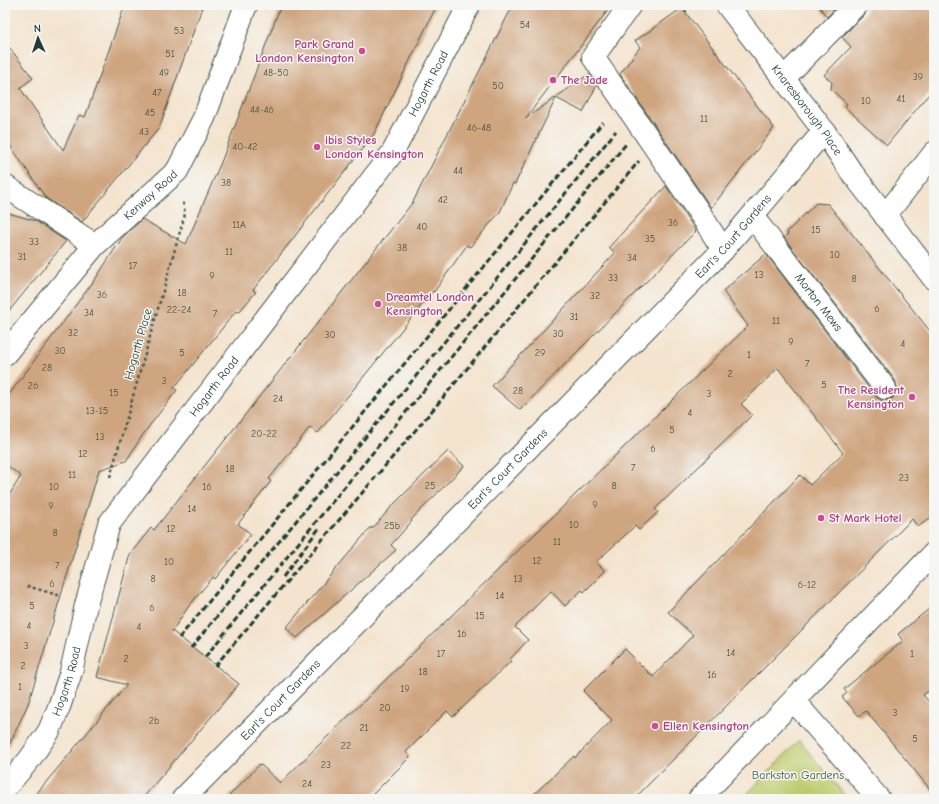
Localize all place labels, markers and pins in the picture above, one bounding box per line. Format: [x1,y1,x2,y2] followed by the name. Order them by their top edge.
[255,37,354,65] place label: Park Grand London Kensington
[357,46,367,56] marker: Park Grand London Kensington
[561,73,608,87] place label: The Jade
[548,75,558,85] marker: The Jade
[325,133,424,161] place label: ibis Styles London Kensington
[312,142,322,152] marker: ibis Styles London Kensington
[386,290,474,318] place label: Dreamtel London Kensington
[373,299,383,309] marker: Dreamtel London Kensington
[838,383,905,411] place label: The Resident Kensington
[907,392,917,402] marker: The Resident Kensington
[829,511,902,525] place label: St Mark Hotel
[816,513,826,523] marker: St Mark Hotel
[663,719,749,733] place label: Ellen Kensington
[650,721,660,731] marker: Ellen Kensington

